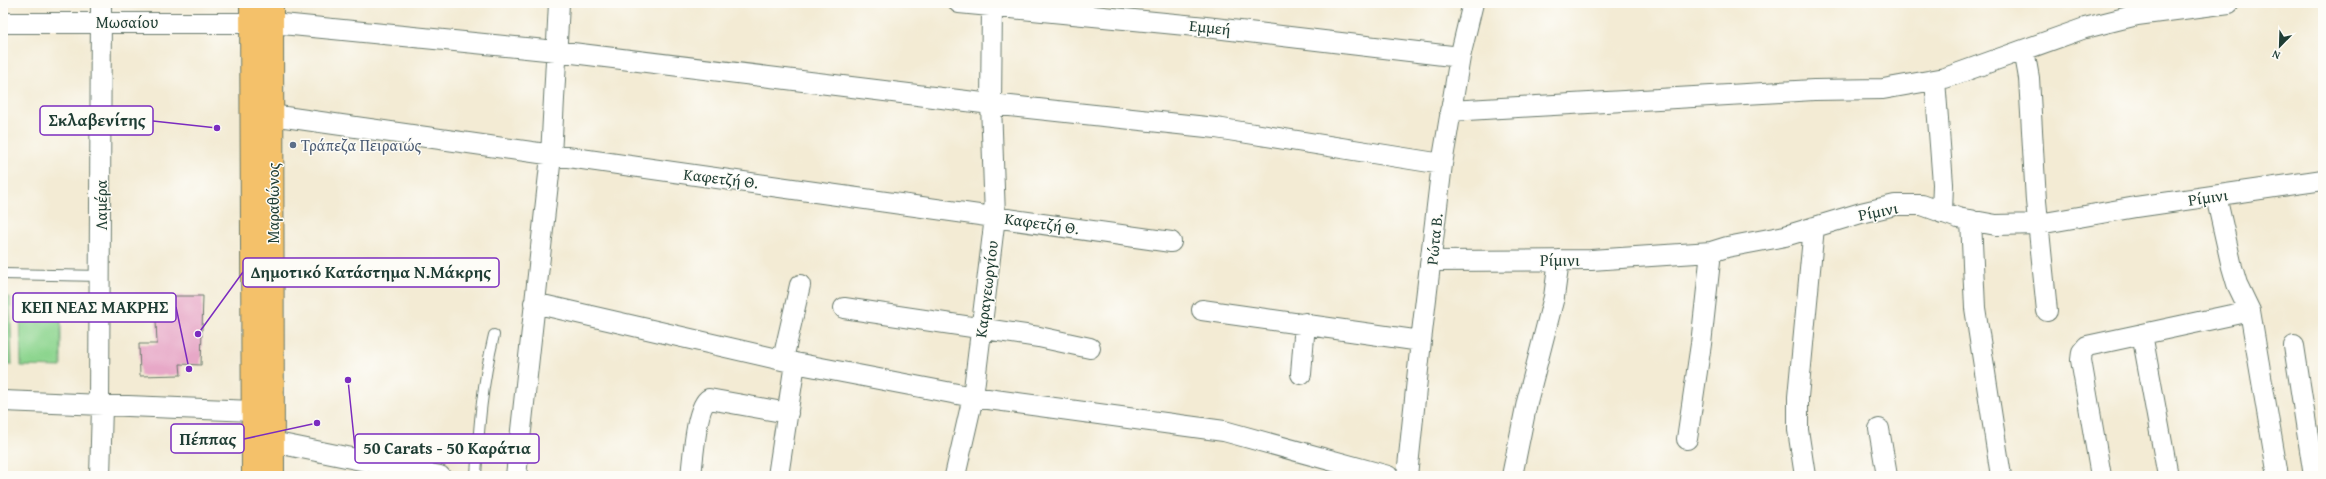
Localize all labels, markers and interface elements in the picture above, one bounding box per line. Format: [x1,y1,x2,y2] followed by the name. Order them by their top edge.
[96,10,158,34] street label: Μωσαίου
[1188,13,1232,41] street label: Εμμεή
[2260,26,2300,66] north arrow
[2269,46,2283,64] text: N
[40,106,153,135] callout: Σκλαβενίτης
[48,107,146,132] text: Σκλαβενίτης
[301,133,422,157] place label: Τράπεζα Πειραιώς
[288,140,298,150] marker: Τράπεζα Πειραιώς
[261,162,285,243] street label: Μαραθώνος
[682,162,760,195] street label: Καφετζή Θ.
[89,179,113,230] street label: Λαμέρα
[2187,182,2230,212] street label: Ρίμινι
[1856,195,1900,227] street label: Ρίμινι
[1003,206,1081,240] street label: Καφετζή Θ.
[1419,212,1449,266] street label: Ρώτα Β.
[968,239,1004,339] street label: Καραγεωργίου
[1540,248,1580,272] street label: Ρίμινι
[243,258,499,287] callout: Δημοτικό Κατάστημα Ν.Μάκρης
[250,259,491,284] text: Δημοτικό Κατάστημα Ν.Μάκρης
[13,293,176,322] callout: ΚΕΠ ΝΕΑΣ ΜΑΚΡΗΣ
[22,294,168,319] text: ΚΕΠ ΝΕΑΣ ΜΑΚΡΗΣ
[171,424,244,453] callout: Πέππας
[180,426,237,451] text: Πέππας
[355,434,539,463] callout: 50 Carats - 50 Καράτια
[363,435,531,460] text: 50 Carats - 50 Καράτια

